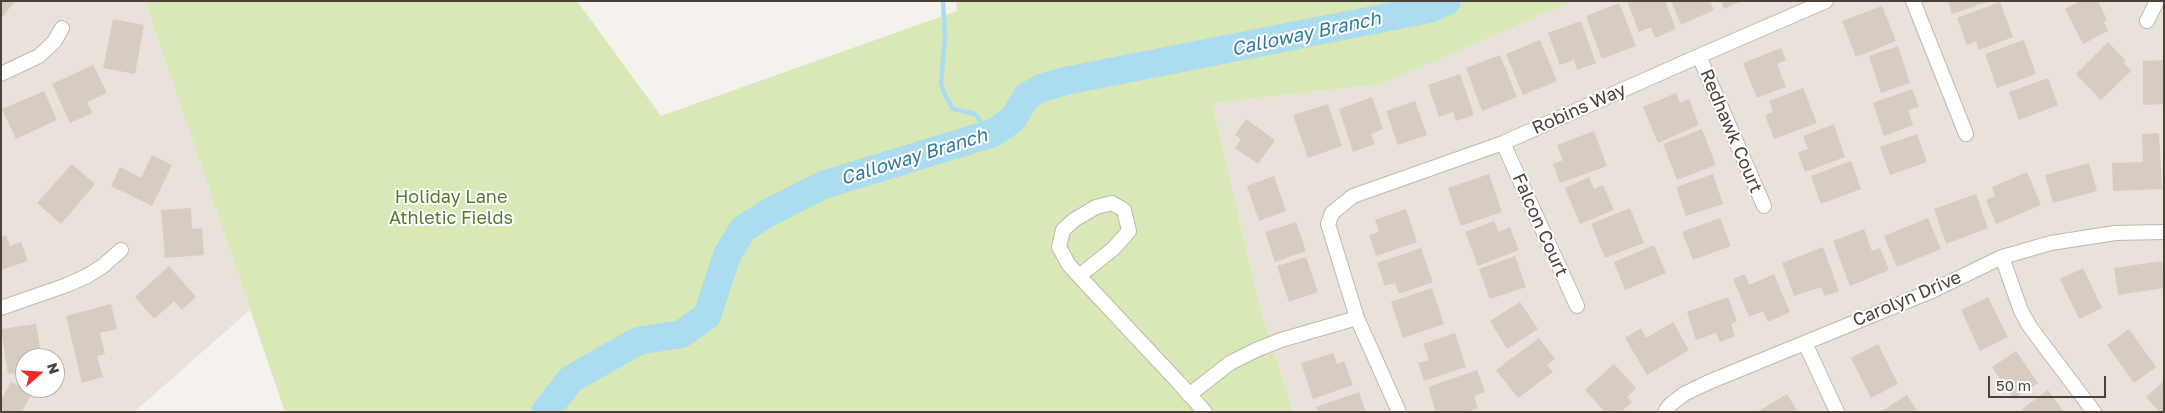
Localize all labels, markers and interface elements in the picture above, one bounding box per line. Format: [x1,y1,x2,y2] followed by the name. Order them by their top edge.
[1229,7,1383,61] water label: Calloway Branch
[1695,66,1767,196] street label: Redhawk Court
[1529,79,1629,139] street label: Robins Way
[838,124,990,190] water label: Calloway Branch
[1508,170,1572,280] street label: Falcon Court
[389,186,513,228] park label: Holiday Lane Athletic Fields
[1850,266,1964,332] street label: Carolyn Drive
[15,348,65,398] north arrow
[44,360,63,376] text: N
[1990,366,2108,398] scale bar
[1996,376,2031,394] text: 50 m

